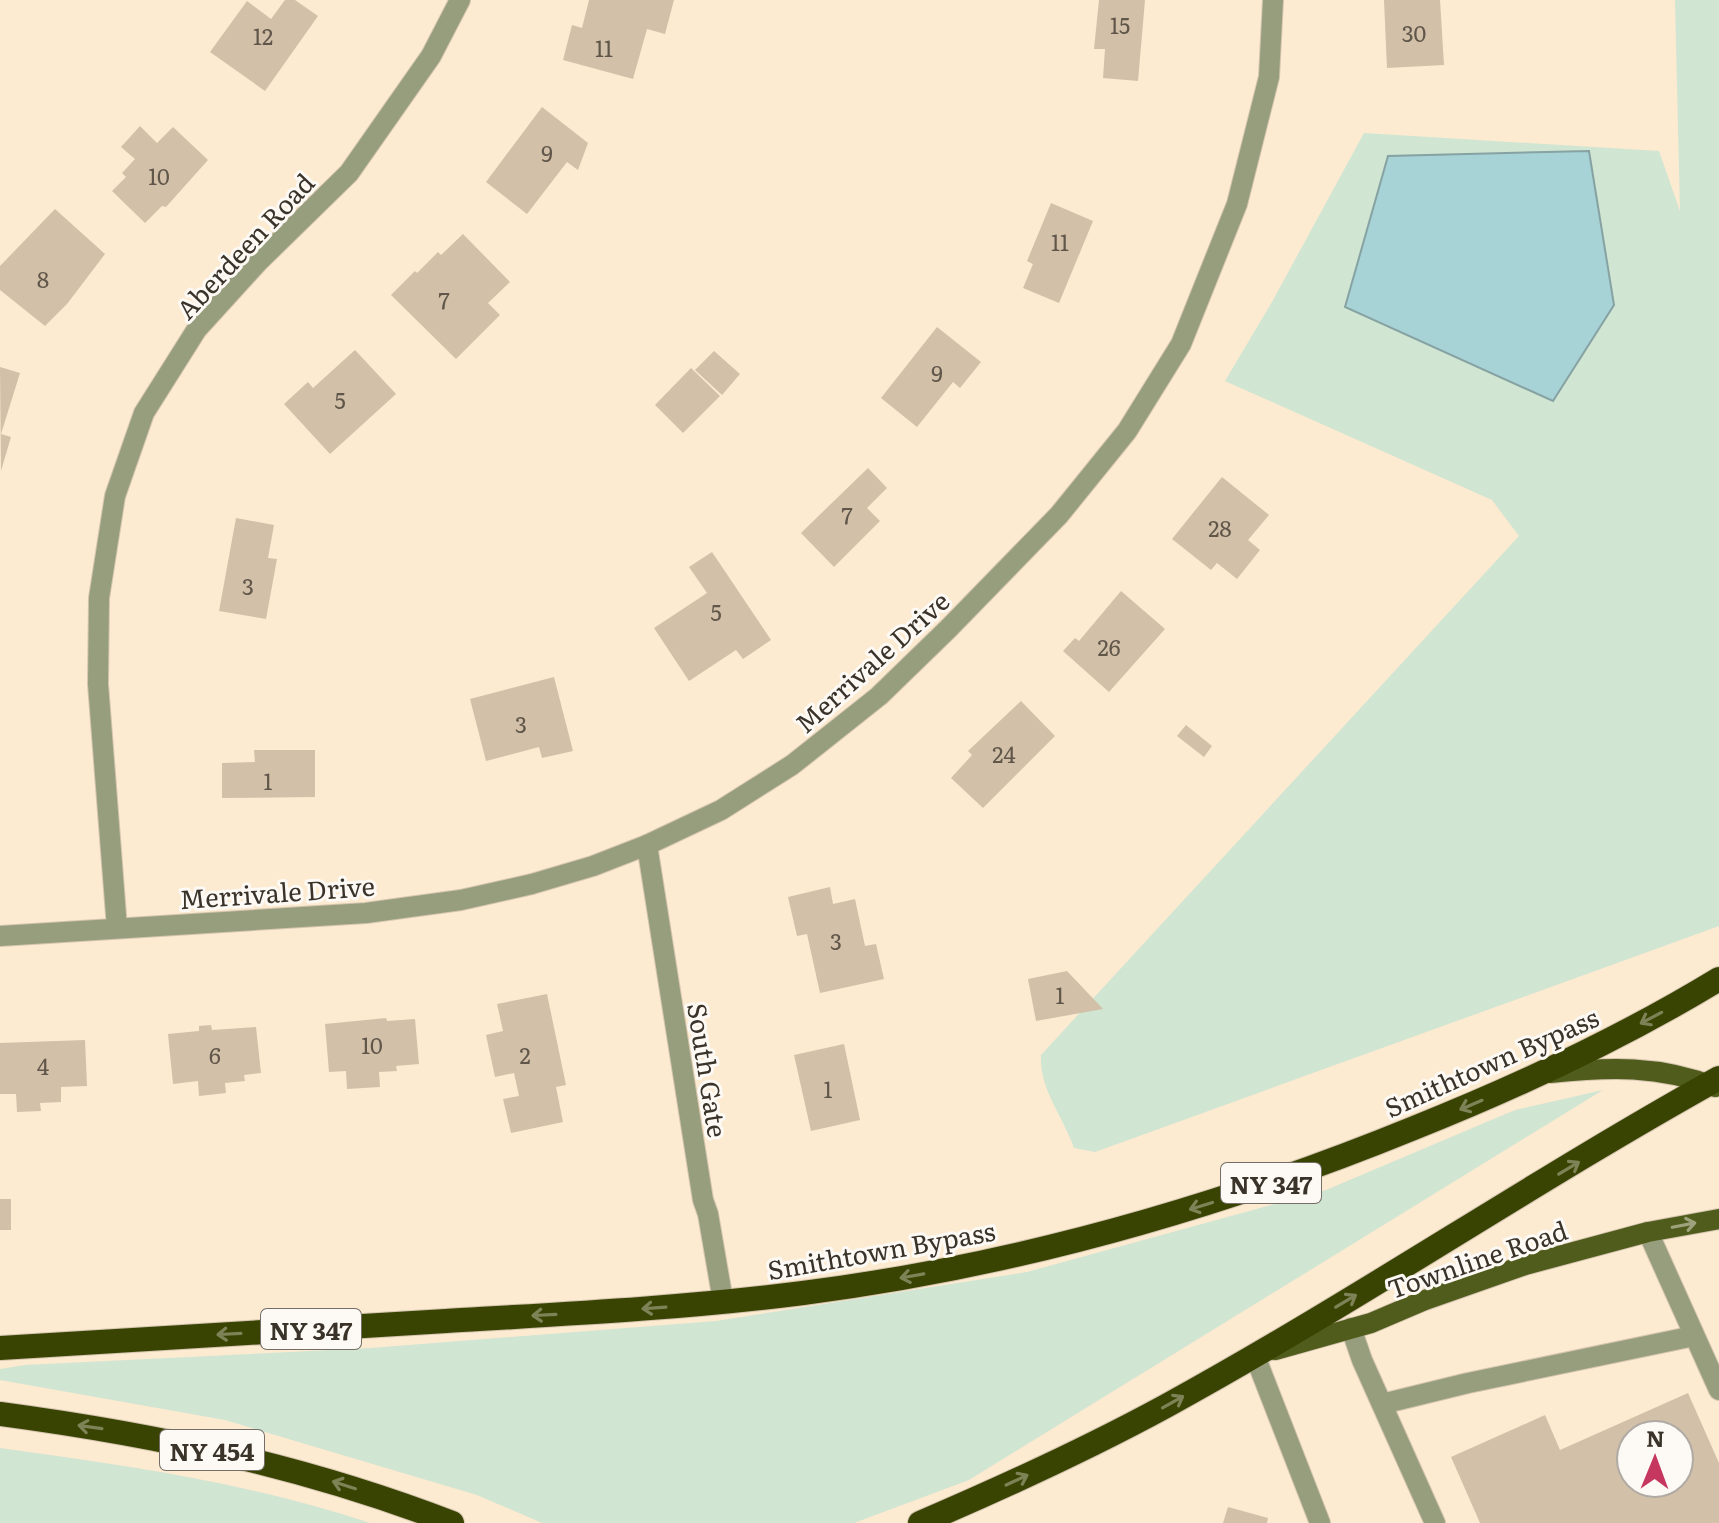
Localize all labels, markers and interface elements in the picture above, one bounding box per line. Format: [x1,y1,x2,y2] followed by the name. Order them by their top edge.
[1110,8,1130,41] house number: 15
[1402,16,1426,49] house number: 30
[253,19,273,52] house number: 12
[595,31,613,64] house number: 11
[541,136,553,169] house number: 9
[148,159,170,192] house number: 10
[166,163,322,327] street label: Aberdeen Road
[1051,225,1069,258] house number: 11
[37,262,49,295] house number: 8
[438,283,450,316] house number: 7
[931,356,943,389] house number: 9
[334,383,346,416] house number: 5
[841,498,853,531] house number: 7
[1208,511,1232,544] house number: 28
[242,569,254,602] house number: 3
[785,581,957,741] street label: Merrivale Drive
[710,595,722,628] house number: 5
[1098,630,1121,663] house number: 26
[515,707,527,740] house number: 3
[992,737,1016,770] house number: 24
[264,764,273,797] house number: 1
[178,865,376,917] street label: Merrivale Drive
[830,924,842,957] house number: 3
[1056,978,1065,1011] house number: 1
[1378,996,1604,1126] street label: Smithtown Bypass
[679,1000,739,1140] street label: South Gate
[1640,1010,1664,1026] one-way arrow
[361,1028,383,1061] house number: 10
[209,1038,221,1071] house number: 6
[519,1038,531,1071] house number: 2
[37,1049,49,1082] house number: 4
[824,1072,833,1105] house number: 1
[1459,1099,1484,1114] one-way arrow
[1557,1159,1580,1175] one-way arrow
[1221,1163,1321,1203] road number: NY 347
[1189,1200,1214,1214] one-way arrow
[1382,1209,1572,1307] street label: Townline Road
[764,1210,998,1288] street label: Smithtown Bypass
[1670,1217,1696,1232] one-way arrow
[900,1269,925,1284] one-way arrow
[1334,1293,1357,1309] one-way arrow
[641,1301,668,1316] one-way arrow
[531,1308,558,1323] one-way arrow
[261,1309,361,1349] road number: NY 347
[216,1327,243,1342] one-way arrow
[1161,1394,1184,1410] one-way arrow
[78,1419,103,1434] one-way arrow
[1615,1419,1695,1499] north arrow
[1646,1421,1665,1454] text: N
[160,1430,264,1470] road number: NY 454
[1005,1472,1029,1487] one-way arrow
[331,1476,356,1491] one-way arrow

